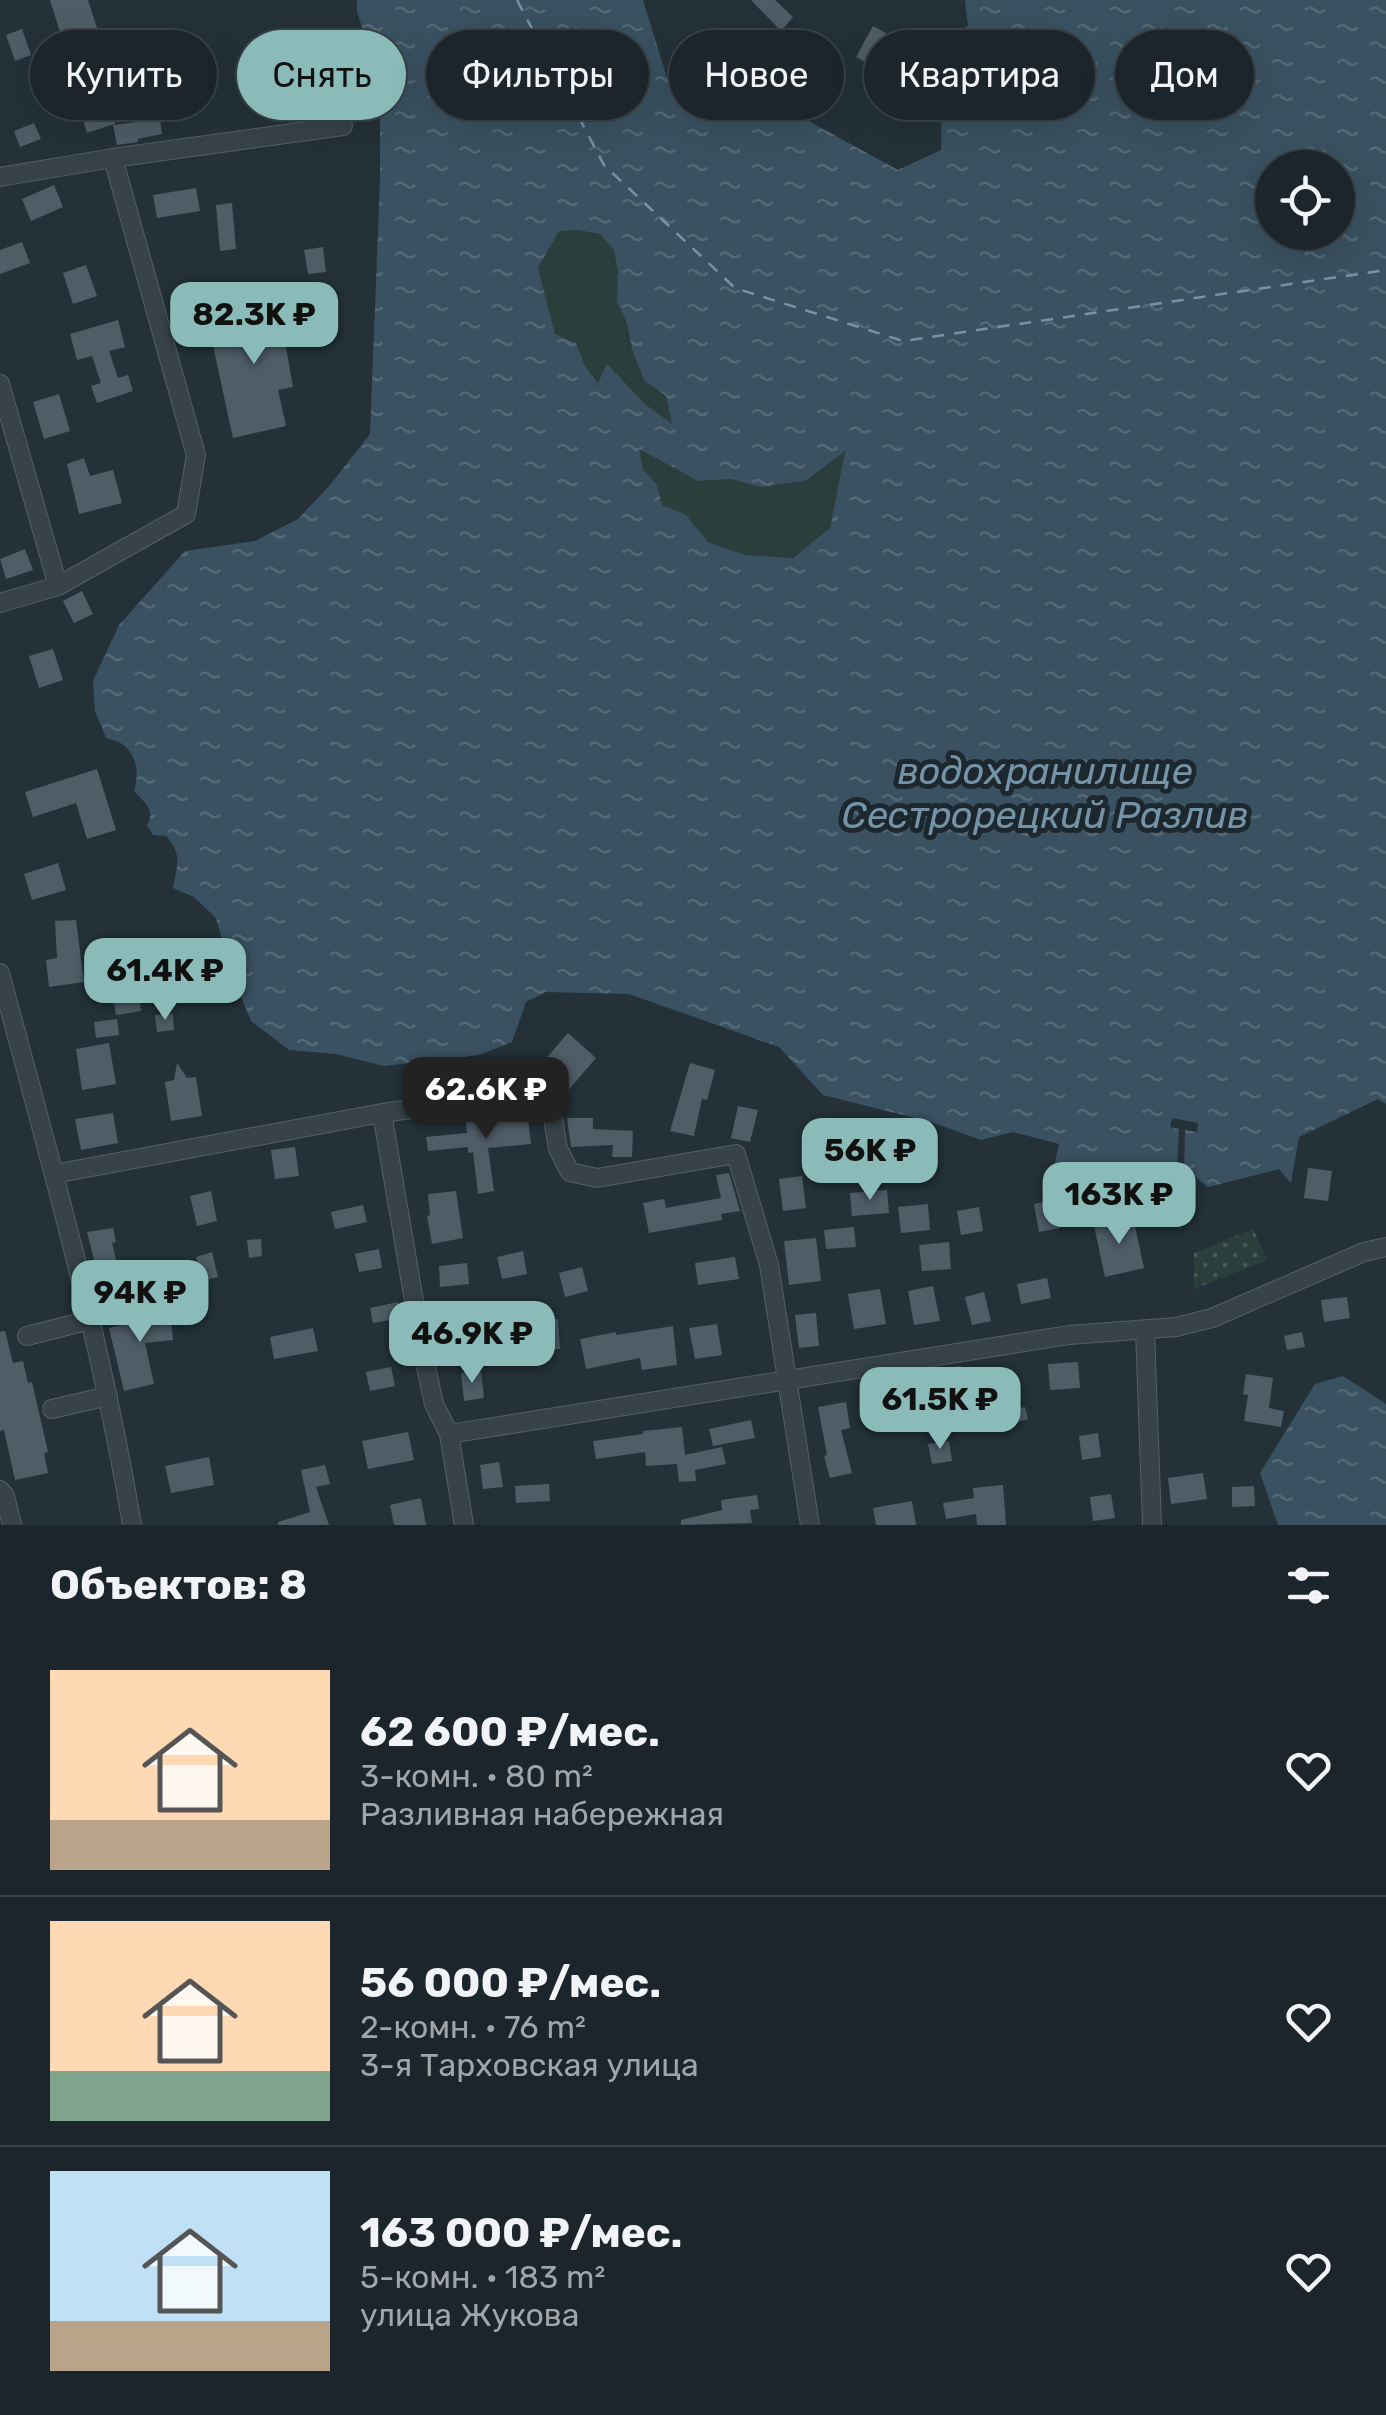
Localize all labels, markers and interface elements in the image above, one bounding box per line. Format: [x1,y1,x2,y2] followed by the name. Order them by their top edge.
[30,30,217,120] chip: Купить
[237,30,406,120] chip: Снять
[426,30,649,120] chip: Фильтры
[669,30,844,120] chip: Новое
[864,30,1095,120] chip: Квартира
[1115,30,1254,120] chip: Дом
[1255,150,1355,250] map controls
[1255,150,1355,250] button: locate
[162,282,346,367] pin: 82.3K ₽
[192,295,316,333] text: 82.3K ₽
[841,748,1249,838] water label: водохранилище Сестрорецкий Разлив
[73,938,257,1023] pin: 61.4K ₽
[106,951,224,989] text: 61.4K ₽
[394,1057,578,1142] pin: 62.6K ₽
[425,1070,547,1108] text: 62.6K ₽
[800,1118,940,1203] pin: 56K ₽
[824,1131,916,1169] text: 56K ₽
[1038,1162,1200,1247] pin: 163K ₽
[1065,1175,1173,1213] text: 163K ₽
[70,1260,210,1345] pin: 94K ₽
[93,1273,187,1311] text: 94K ₽
[380,1301,564,1386] pin: 46.9K ₽
[411,1314,533,1352] text: 46.9K ₽
[848,1367,1032,1452] pin: 61.5K ₽
[882,1380,998,1418] text: 61.5K ₽
[1281,1558,1336,1613] icon: filters
[50,1560,307,1610] text: Объектов: 8
[360,1707,660,1757] text: 62 600 ₽/мес.
[130,1710,250,1830] icon: home
[1281,1743,1336,1798] icon: heart
[360,1757,593,1795] text: 3-комн. · 80 m²
[360,1795,724,1833] text: Разливная набережная
[360,1958,661,2008] text: 56 000 ₽/мес.
[130,1961,250,2081] icon: home
[1281,1994,1336,2049] icon: heart
[360,2008,586,2046] text: 2-комн. · 76 m²
[360,2046,699,2084] text: 3-я Тарховская улица
[360,2208,682,2258] text: 163 000 ₽/мес.
[130,2211,250,2331] icon: home
[1281,2244,1336,2299] icon: heart
[360,2258,605,2296] text: 5-комн. · 183 m²
[360,2296,580,2334] text: улица Жукова

